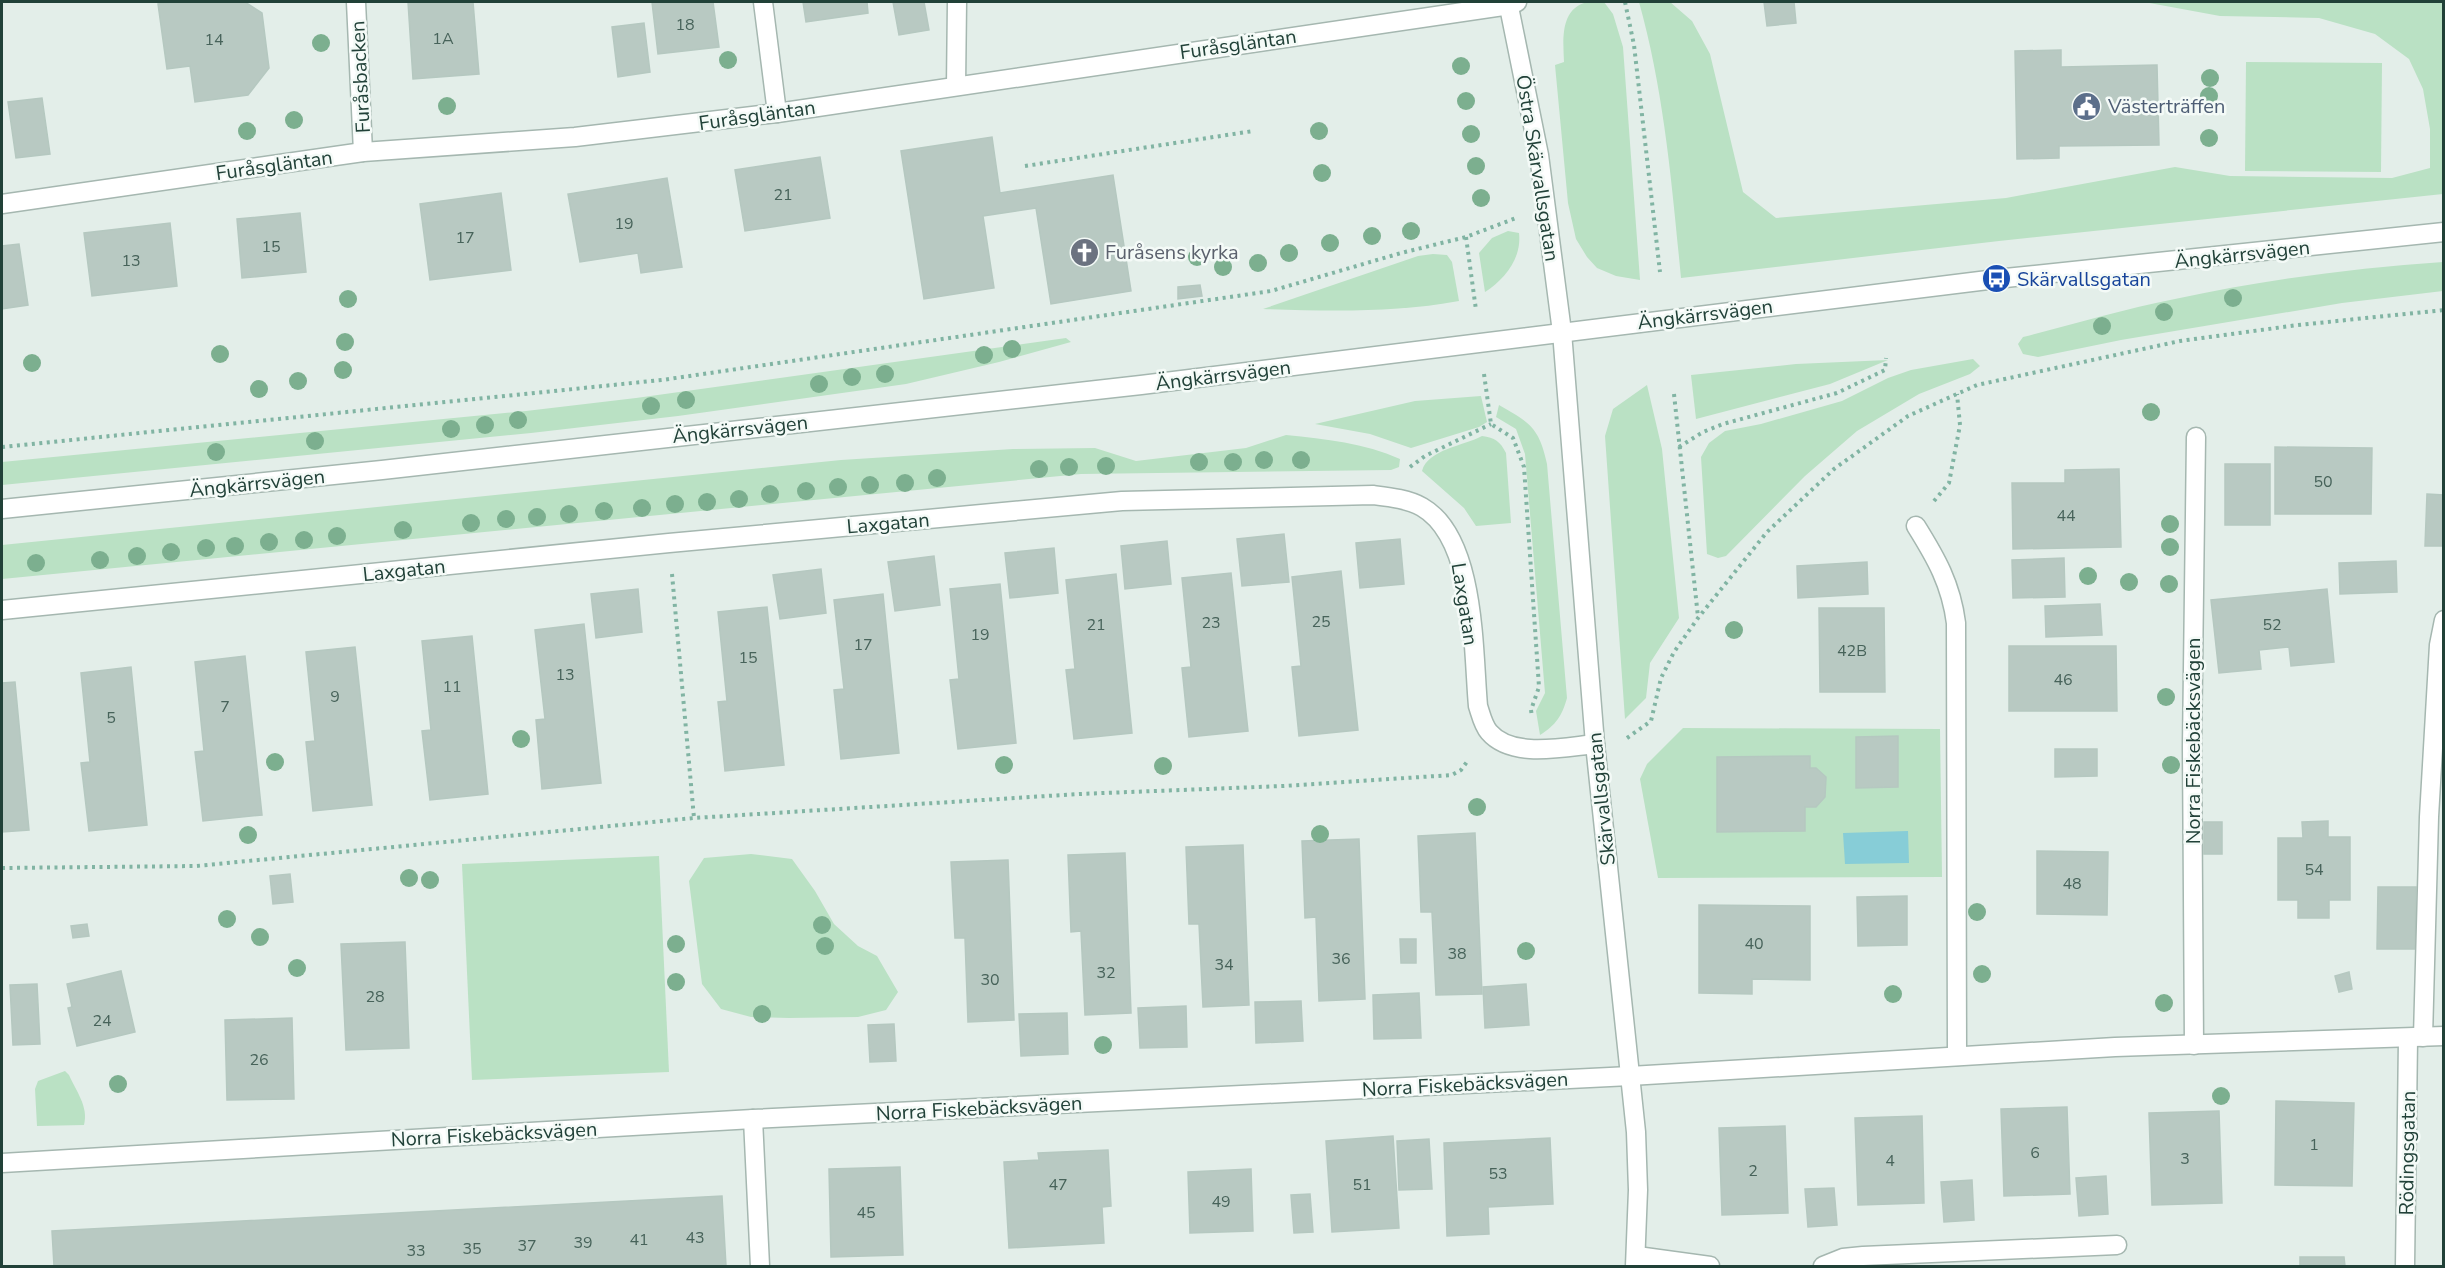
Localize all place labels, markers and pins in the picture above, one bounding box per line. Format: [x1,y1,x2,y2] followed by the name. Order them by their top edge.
[2071,90,2103,122] public building icon: Västerträffen
[2107,93,2225,120] place label: Västerträffen
[1068,236,1100,268] church icon: Furåsens kyrka
[1105,239,1239,266] place label: Furåsens kyrka
[1980,263,2012,295] bus stop icon: Skärvallsgatan
[2017,266,2151,293] place label: Skärvallsgatan

